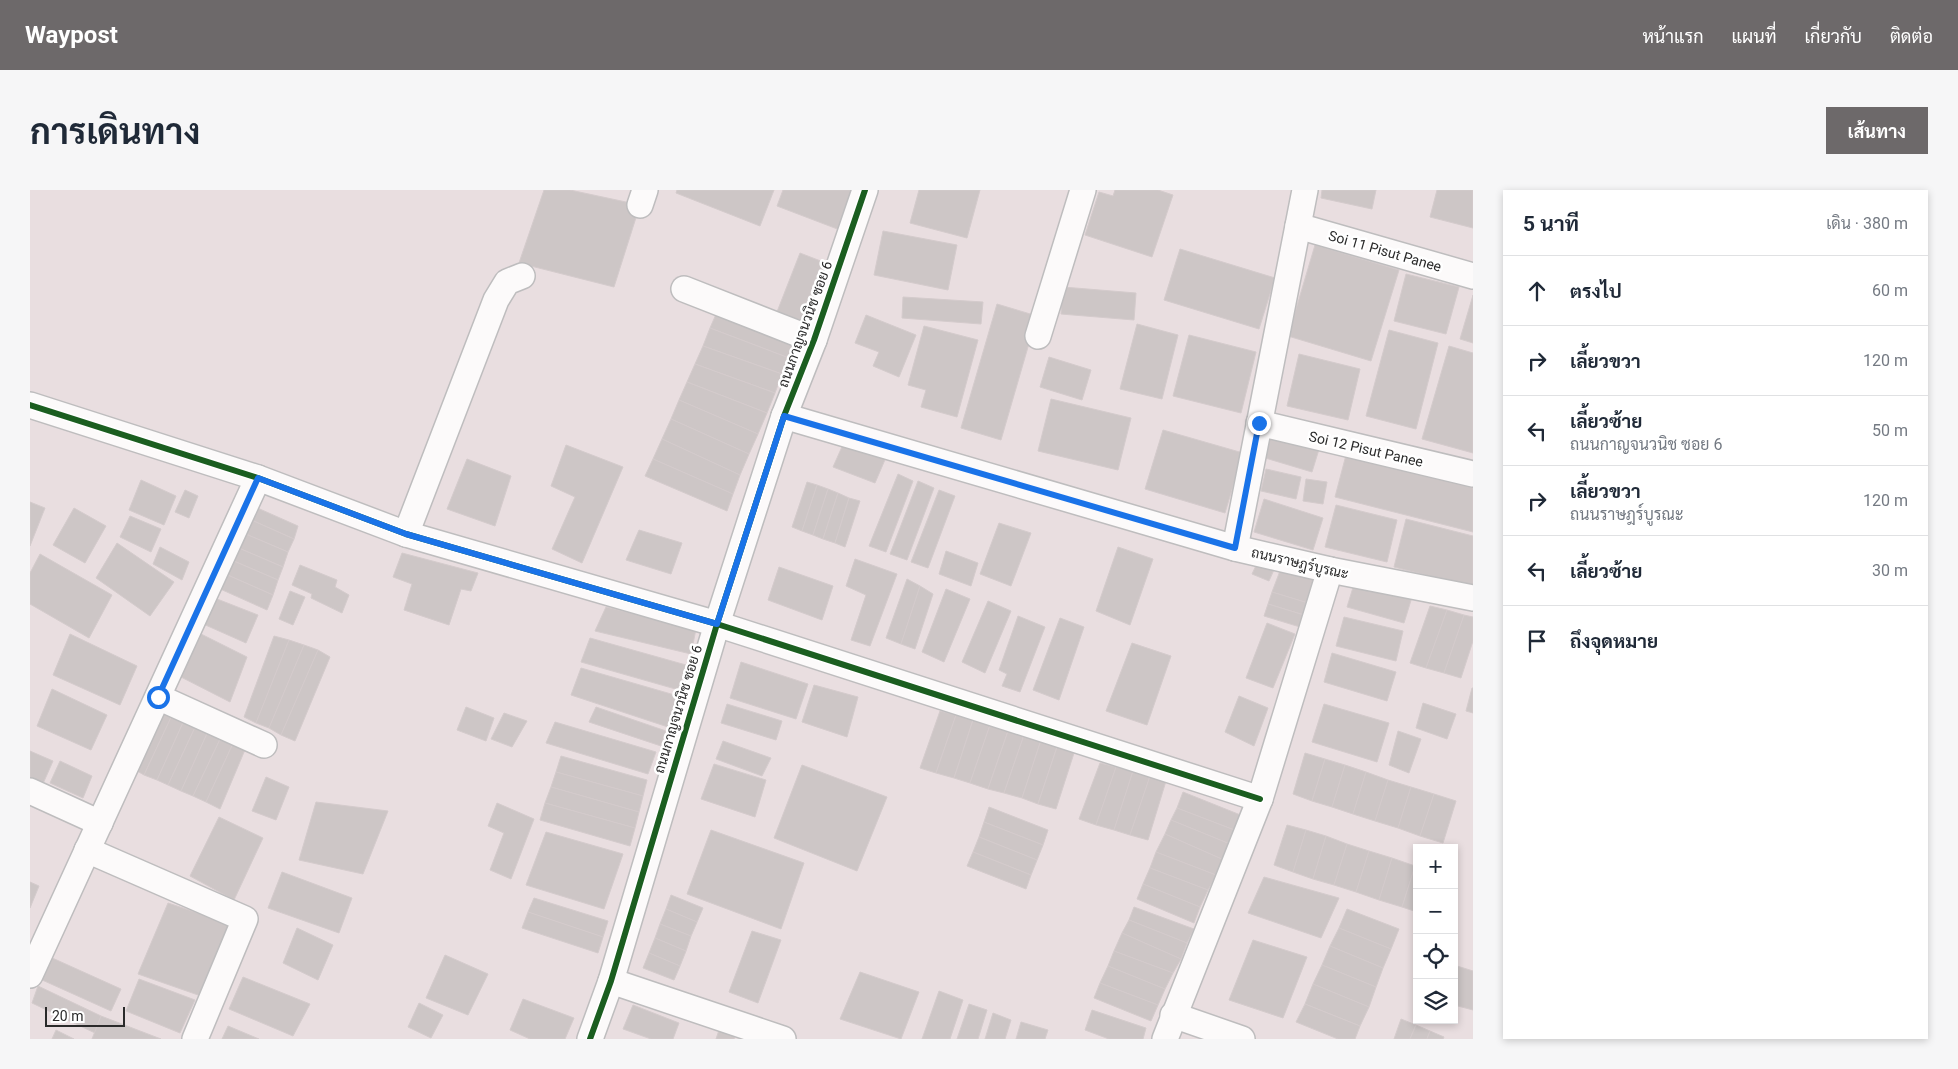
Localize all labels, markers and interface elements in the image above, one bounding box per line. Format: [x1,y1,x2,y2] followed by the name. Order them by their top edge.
[25,21,118,49] text: Waypost
[1642,26,1704,47] text: หน้าแรก
[1732,26,1776,47] text: แผนที่
[1804,26,1862,47] text: เกี่ยวกับ
[1890,26,1933,47] text: ติดต่อ
[1826,107,1928,154] button: เส้นทาง
[30,112,200,153] text: การเดินทาง
[1523,212,1579,236] text: 5 นาที
[1826,214,1908,233] text: เดิน · 380 m
[1327,227,1443,275] street label: Soi 11 Pisut Panee
[775,258,836,390] street label: ถนนกาญจนวนิช ซอย 6
[1523,277,1551,305] icon: ahead
[1570,280,1622,303] text: ตรงไป
[1872,281,1908,300] text: 60 m
[1523,347,1551,375] icon: right
[1570,350,1641,373] text: เลี้ยวขวา
[1863,351,1908,370] text: 120 m
[1570,410,1642,433] text: เลี้ยวซ้าย
[1248,412,1271,435] route end
[1523,417,1551,445] icon: left
[1872,421,1908,440] text: 50 m
[1307,428,1425,470] street label: Soi 12 Pisut Panee
[1570,435,1722,454] text: ถนนกาญจนวนิช ซอย 6
[1570,480,1641,503] text: เลี้ยวขวา
[1523,487,1551,515] icon: right
[1863,491,1908,510] text: 120 m
[1570,505,1683,524] text: ถนนราษฎร์บูรณะ
[1249,543,1350,584] street label: ถนนราษฎร์บูรณะ
[1523,557,1551,585] icon: left
[1570,560,1642,583] text: เลี้ยวซ้าย
[1872,561,1908,580] text: 30 m
[1523,627,1551,655] icon: arrive
[1570,630,1658,653] text: ถึงจุดหมาย
[651,643,706,775] street label: ถนนกาญจนวนิช ซอย 6
[147,686,170,709] route start
[1413,844,1458,1024] map controls
[1413,844,1458,889] button: +
[1413,889,1458,934] button: −
[1413,934,1458,979] button: locate
[1413,979,1458,1024] button: layers
[45,1004,125,1027] scale bar
[52,1008,84,1024] text: 20 m

